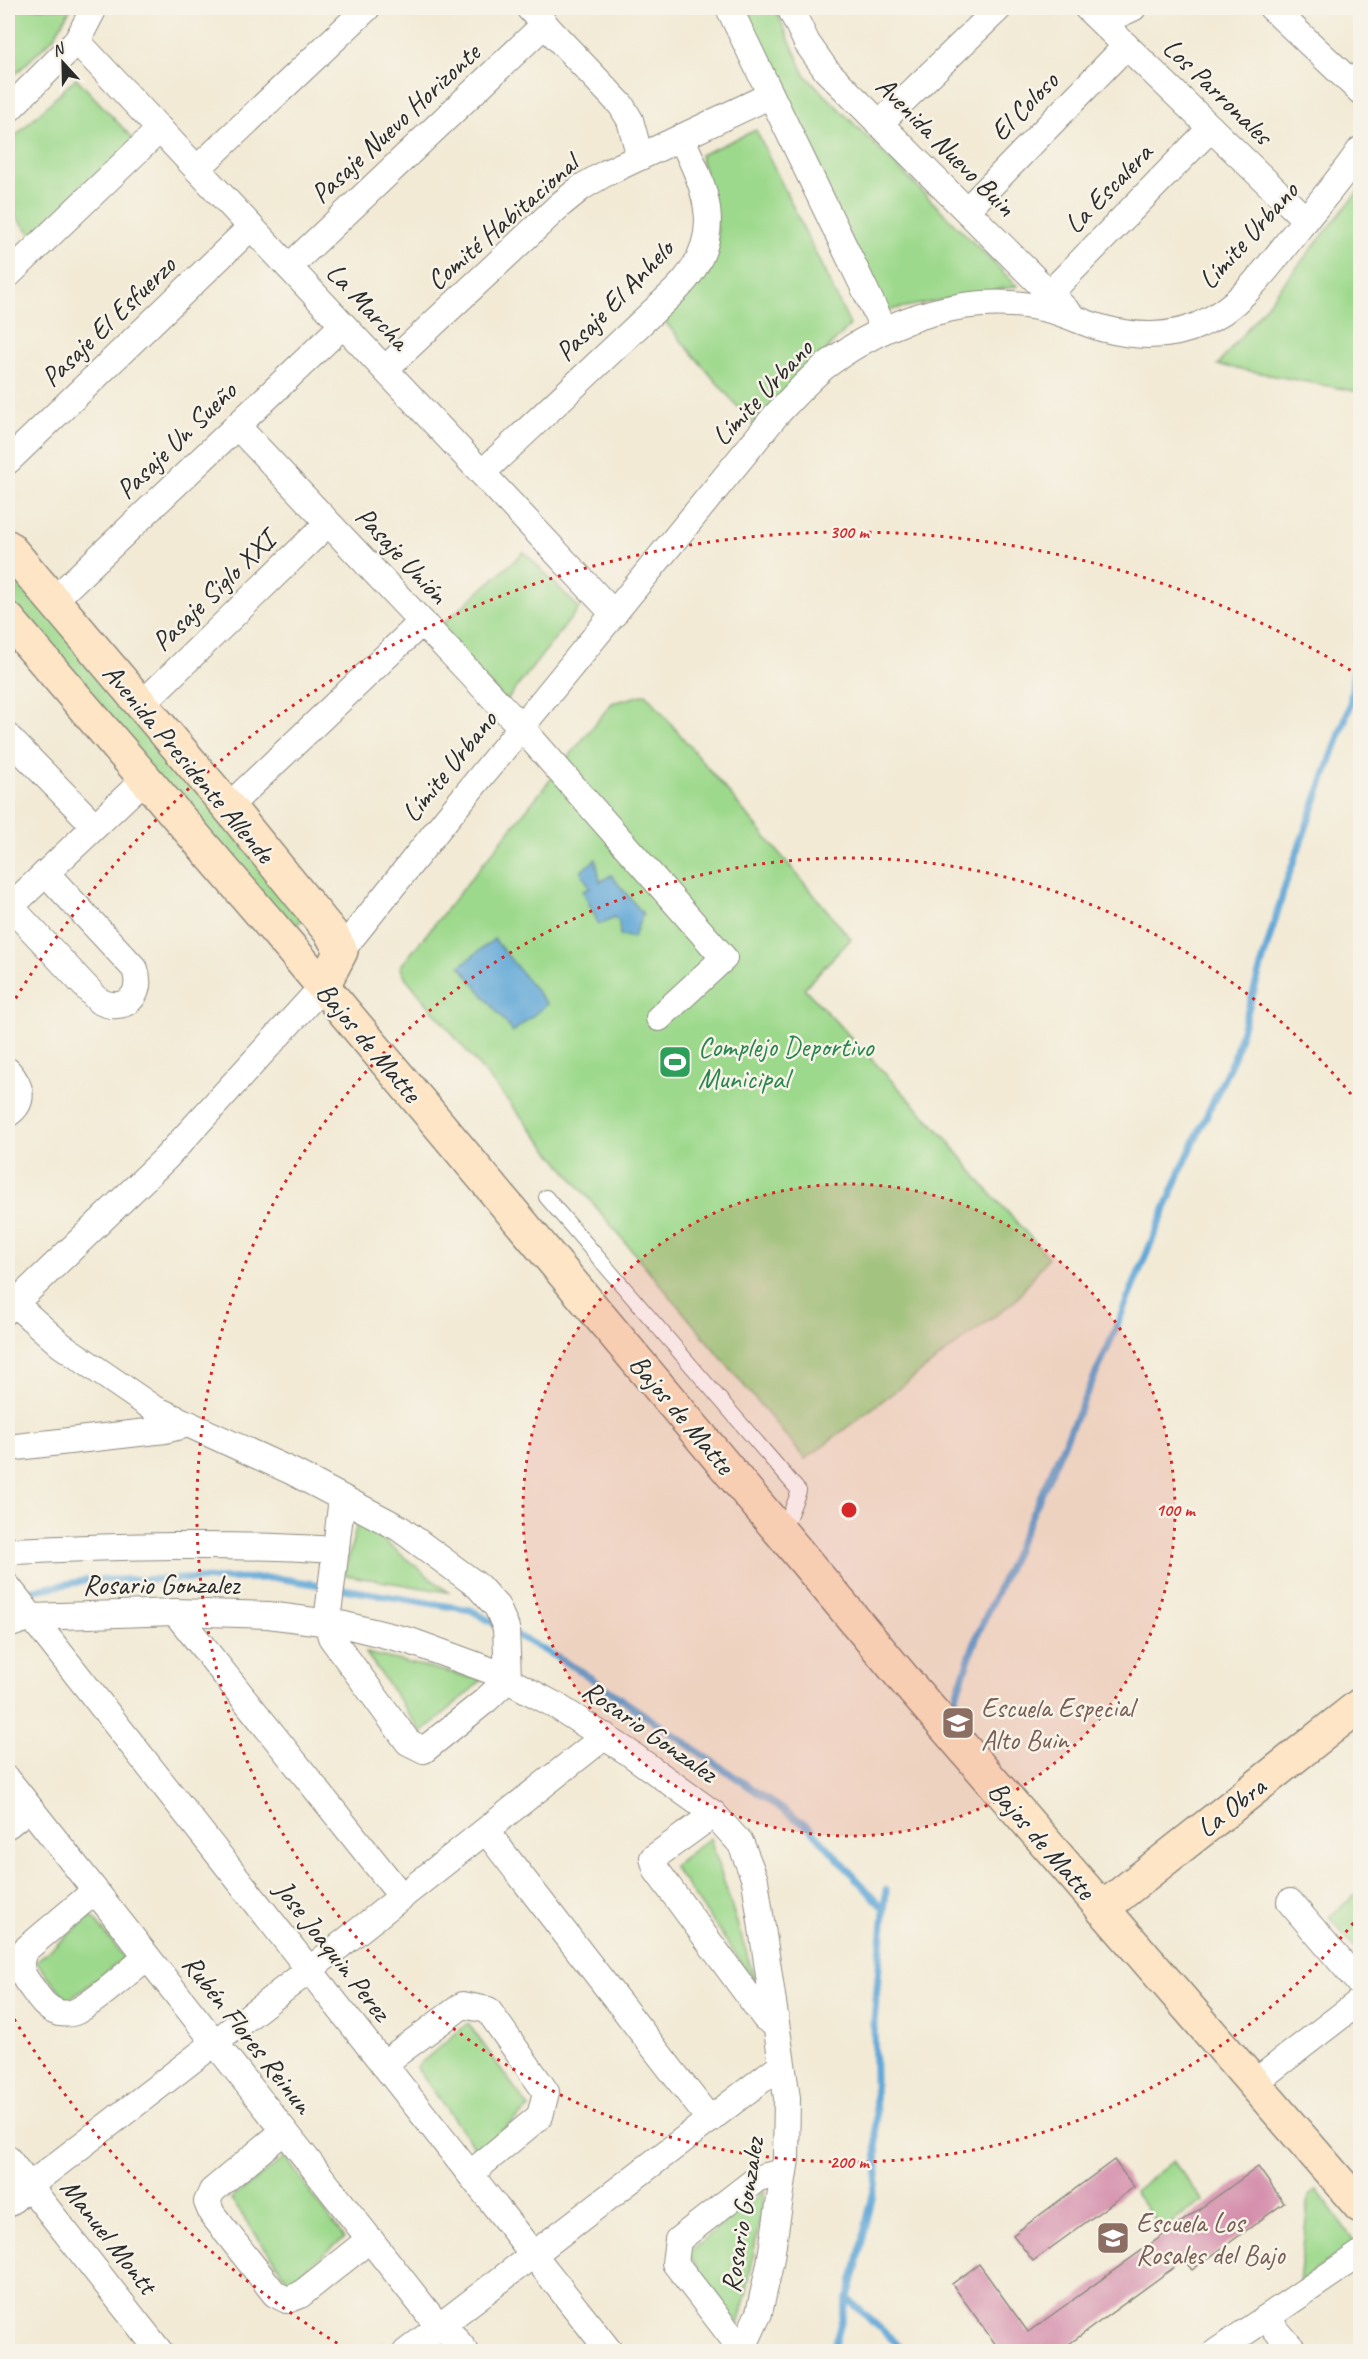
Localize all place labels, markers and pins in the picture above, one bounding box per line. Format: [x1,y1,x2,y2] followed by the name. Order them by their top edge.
[698,1029,875,1096] place label: Complejo Deportivo Municipal
[657,1044,693,1080] sports icon: Complejo Deportivo Municipal
[839,1500,859,1520] centre of rings
[981,1690,1139,1757] place label: Escuela Especial Alto Buin
[940,1705,976,1741] school or university icon: Escuela Especial Alto Buin
[1136,2205,1287,2272] place label: Escuela Los Rosales del Bajo
[1095,2220,1131,2256] school or university icon: Escuela Los Rosales del Bajo

